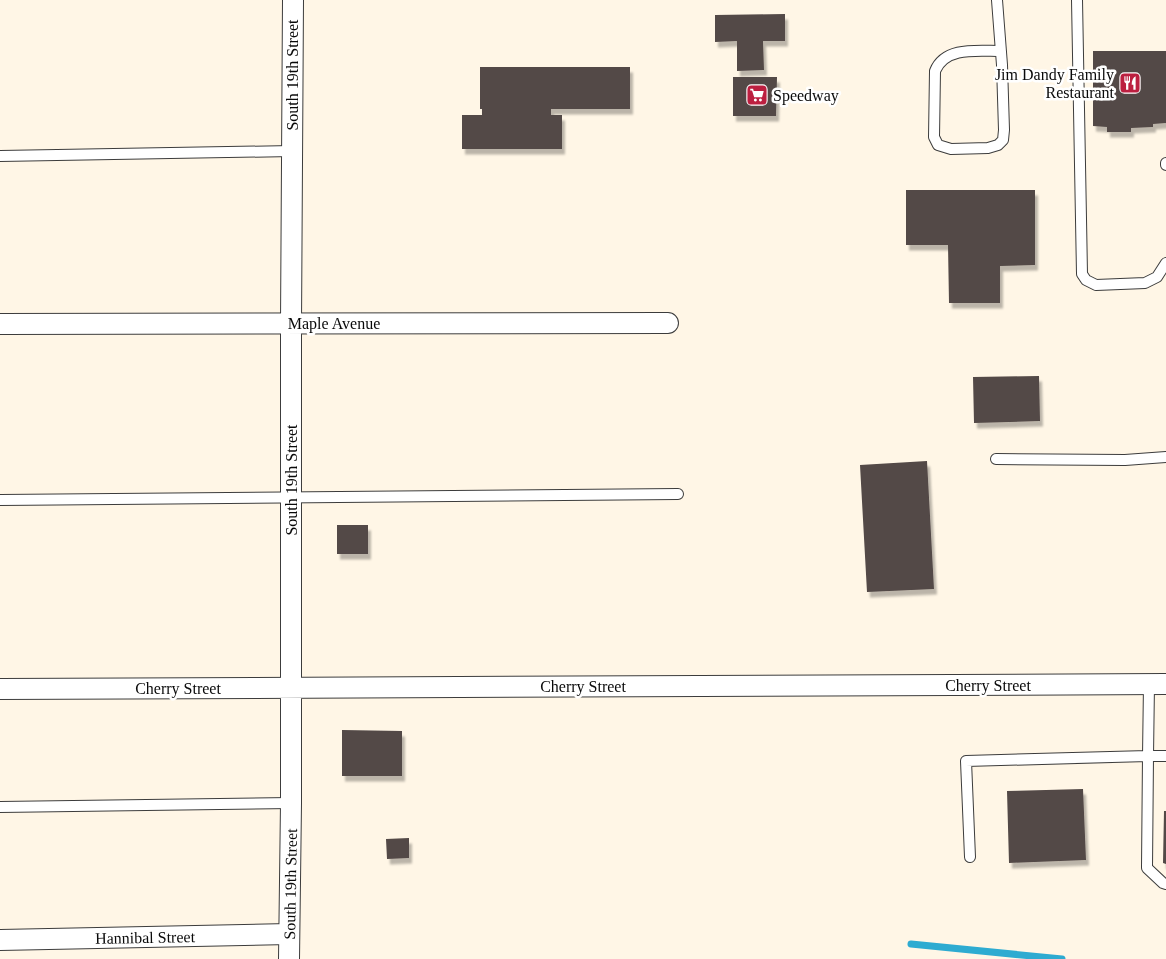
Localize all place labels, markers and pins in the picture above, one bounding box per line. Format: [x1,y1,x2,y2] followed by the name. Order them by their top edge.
[995,66,1115,101] place label: Jim Dandy Family Restaurant
[1118,71,1142,95] restaurant icon: Jim Dandy Family Restaurant
[745,83,769,107] supermarket icon: Speedway
[773,87,839,105] place label: Speedway

